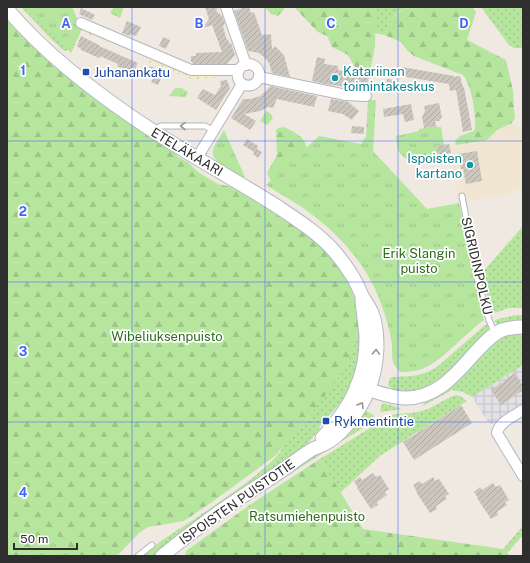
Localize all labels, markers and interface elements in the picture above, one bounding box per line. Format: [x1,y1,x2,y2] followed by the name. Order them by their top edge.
[61,16,71,31] text: A
[195,16,204,31] text: B
[326,16,336,31] text: C
[459,16,469,31] text: D
[20,63,26,78] text: 1
[343,64,435,94] place label: Katariinan toimintakeskus
[94,65,170,80] place label: Juhanankatu
[81,67,91,77] marker: Juhanankatu
[330,73,340,83] marker: Katariinan toimintakeskus
[180,122,186,130] one-way arrow
[148,125,226,179] street label: ETELÄKAARI
[407,151,462,181] place label: Ispoisten kartano
[465,160,475,170] marker: Ispoisten kartano
[19,204,27,219] text: 2
[458,216,496,316] street label: SIGRIDINPOLKU
[383,246,455,276] park label: Erik Slangin puisto
[111,329,223,344] park label: Wibeliuksenpuisto
[19,344,28,359] text: 3
[372,349,380,355] one-way arrow
[357,402,364,409] one-way arrow
[334,414,414,429] place label: Rykmentintie
[321,416,331,426] marker: Rykmentintie
[176,456,298,548] street label: ISPOISTEN PUISTOTIE
[19,485,28,500] text: 4
[249,509,365,524] park label: Ratsumiehenpuisto
[14,525,77,551] scale bar
[20,532,48,546] text: 50 m

